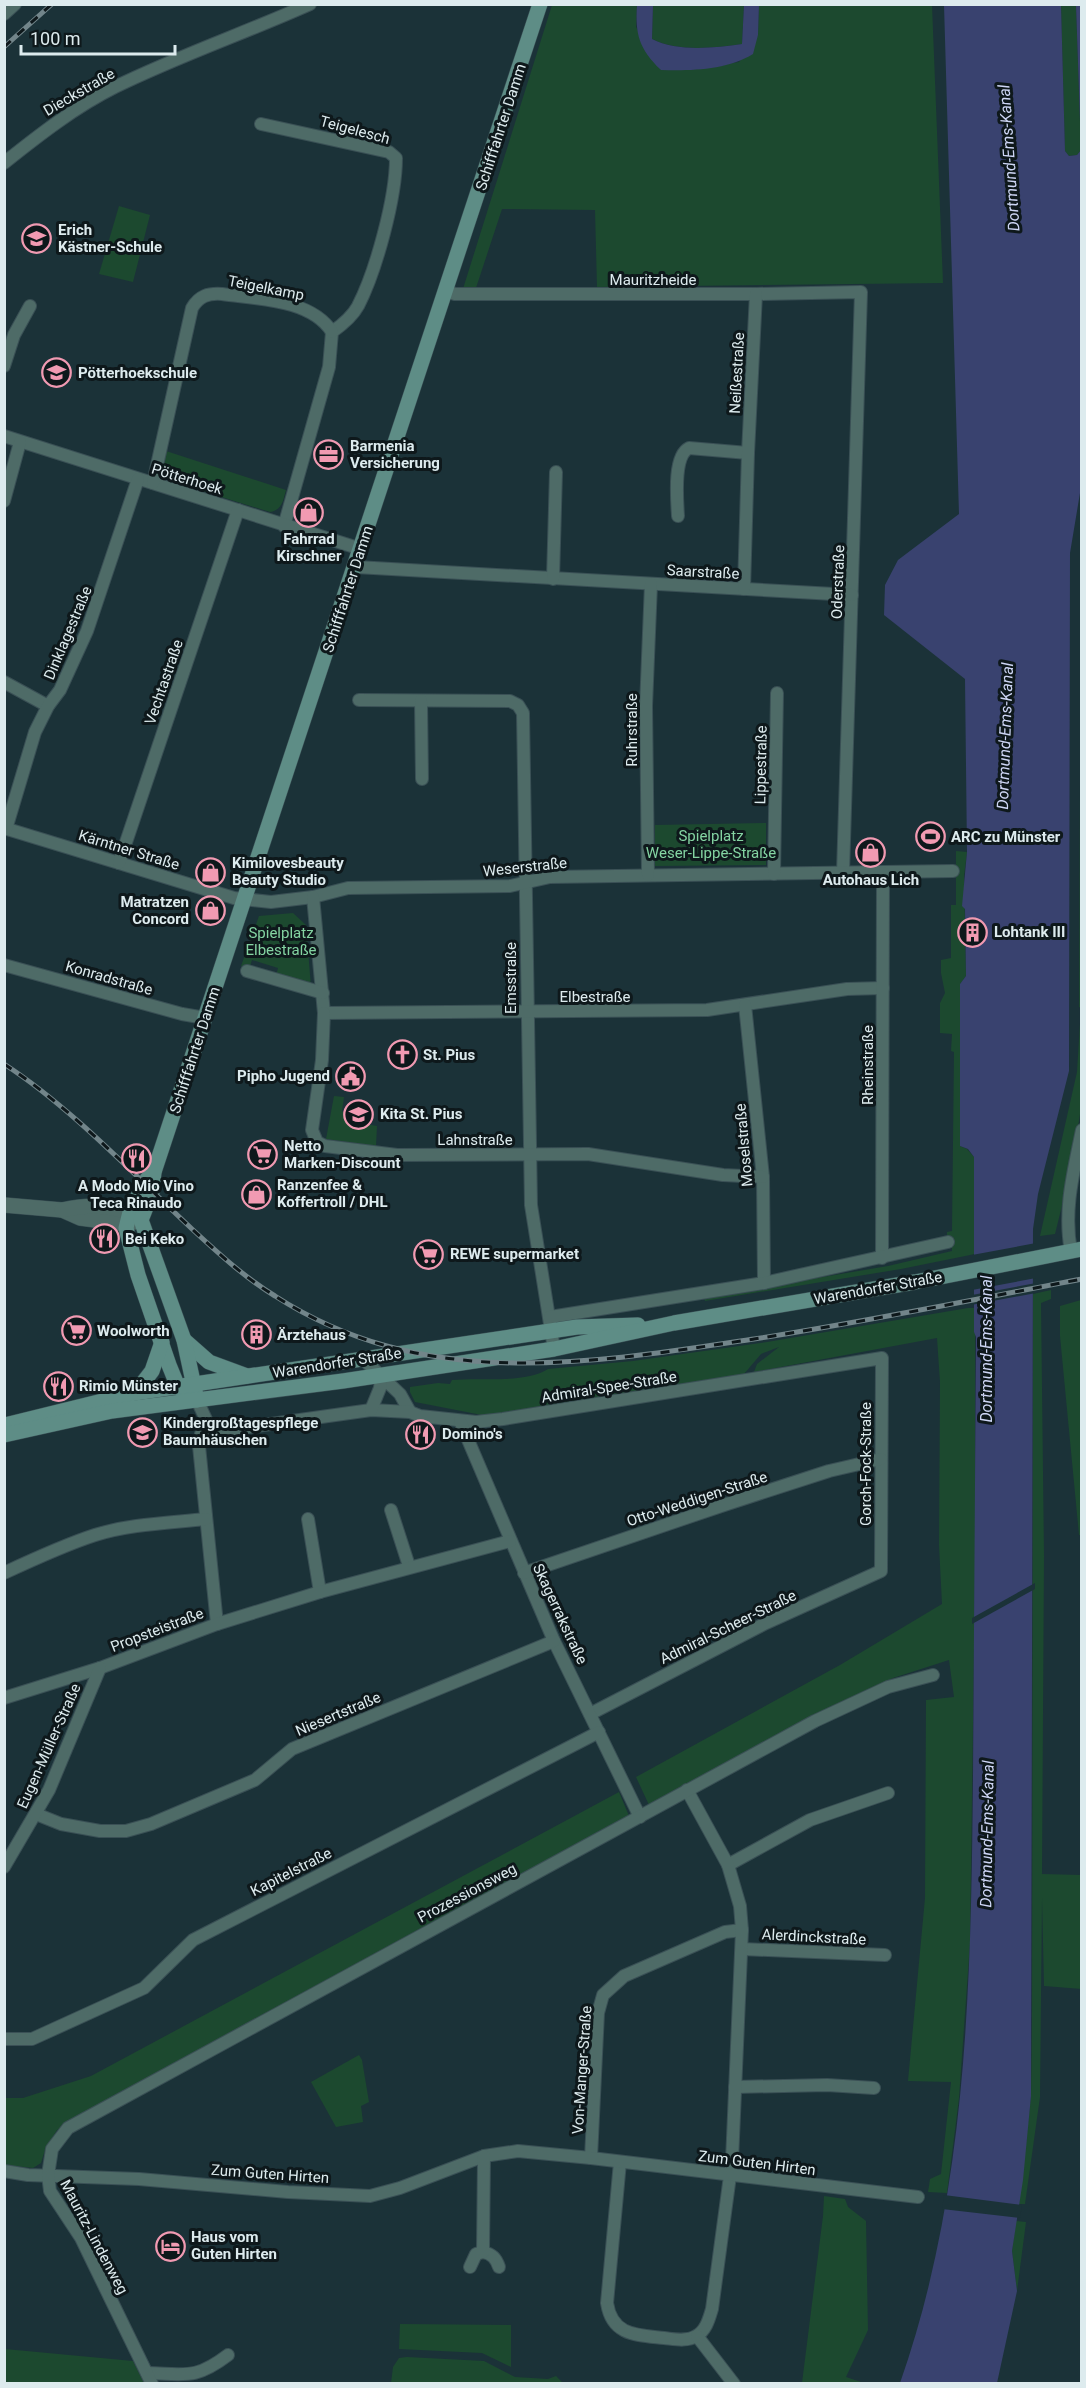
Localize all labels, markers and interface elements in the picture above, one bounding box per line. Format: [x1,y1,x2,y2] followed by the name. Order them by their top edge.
[21,18,176,56] scale bar
[30,28,81,49] text: 100 m
[472,61,530,193] street label: Schifffahrter Damm
[40,64,118,120] street label: Dieckstraße
[994,84,1024,232] water label: Dortmund-Ems-Kanal
[318,112,392,148] street label: Teigelesch
[58,221,162,256] place label: Erich Kästner-Schule
[21,223,53,255] school or university icon: Erich Kästner-Schule
[610,271,696,289] street label: Mauritzheide
[226,272,306,304] street label: Teigelkamp
[726,332,748,414] street label: Neißestraße
[41,357,73,389] school or university icon: Pötterhoekschule
[78,364,197,382] place label: Pötterhoekschule
[350,437,440,472] place label: Barmenia Versicherung
[313,439,345,471] office icon: Barmenia Versicherung
[149,460,225,498] street label: Pötterhoek
[293,496,325,528] shop icon: Fahrrad Kirschner
[319,523,377,655] street label: Schifffahrter Damm
[277,530,342,565] place label: Fahrrad Kirschner
[828,545,848,619] street label: Oderstraße
[666,561,740,583] street label: Saarstraße
[40,583,96,683] street label: Dinklagestraße
[141,637,187,727] street label: Vechtastraße
[993,662,1017,810] water label: Dortmund-Ems-Kanal
[623,693,641,767] street label: Ruhrstraße
[751,725,771,805] street label: Lippestraße
[914,821,946,853] sports icon: ARC zu Münster
[76,826,182,874] street label: Kärntner Straße
[646,827,776,862] park label: Spielplatz Weser-Lippe-Straße
[951,828,1061,846] place label: ARC zu Münster
[855,837,887,869] shop icon: Autohaus Lich
[232,854,344,889] place label: Kimilovesbeauty Beauty Studio
[482,854,568,880] street label: Weserstraße
[195,856,227,888] shop icon: Kimilovesbeauty Beauty Studio
[823,871,919,889] place label: Autohaus Lich
[120,893,189,928] place label: Matratzen Concord
[194,895,226,927] shop icon: Matratzen Concord
[957,916,989,948] building icon: Lohtank III
[994,923,1065,941] place label: Lohtank III
[245,924,317,959] park label: Spielplatz Elbestraße
[502,942,520,1014] street label: Emsstraße
[63,957,155,999] street label: Konradstraße
[166,984,224,1116] street label: Schifffahrter Damm
[559,988,631,1006] street label: Elbestraße
[859,1025,877,1105] street label: Rheinstraße
[386,1039,418,1071] church icon: St. Pius
[423,1046,475,1064] place label: St. Pius
[335,1060,367,1092] public building icon: Pipho Jugend
[237,1067,330,1085] place label: Pipho Jugend
[343,1098,375,1130] school or university icon: Kita St. Pius
[731,1103,757,1187] street label: Moselstraße
[380,1105,463,1123] place label: Kita St. Pius
[437,1131,513,1149] street label: Lahnstraße
[284,1137,401,1172] place label: Netto Marken-Discount
[247,1139,279,1171] supermarket icon: Netto Marken-Discount
[120,1143,152,1175] restaurant icon: A Modo Mio Vino Teca Rinaudo
[277,1176,388,1211] place label: Ranzenfee & Koffertroll / DHL
[78,1177,194,1212] place label: A Modo Mio Vino Teca Rinaudo
[240,1178,272,1210] shop icon: Ranzenfee & Koffertroll / DHL
[88,1223,120,1255] restaurant icon: Bei Keko
[125,1230,184,1248] place label: Bei Keko
[413,1238,445,1270] supermarket icon: REWE supermarket
[450,1245,579,1263] place label: REWE supermarket
[812,1268,944,1308] street label: Warendorfer Straße
[977,1275,996,1423] water label: Dortmund-Ems-Kanal
[60,1315,92,1347] supermarket icon: Woolworth
[240,1319,272,1351] building icon: Ärztehaus
[97,1322,170,1340] place label: Woolworth
[277,1326,346,1344] place label: Ärztehaus
[271,1344,403,1382] street label: Warendorfer Straße
[540,1367,678,1407] street label: Admiral-Spee-Straße
[42,1370,74,1402] restaurant icon: Rimio Münster
[79,1377,179,1395] place label: Rimio Münster
[857,1402,875,1526] street label: Gorch-Fock-Straße
[163,1414,318,1449] place label: Kindergroßtagespflege Baumhäuschen
[126,1416,158,1448] school or university icon: Kindergroßtagespflege Baumhäuschen
[405,1418,437,1450] restaurant icon: Domino's
[442,1425,503,1443] place label: Domino's
[624,1468,770,1530] street label: Otto-Weddigen-Straße
[529,1561,591,1667] street label: Skagerrakstraße
[657,1586,799,1668] street label: Admiral-Scheer-Straße
[108,1604,206,1656] street label: Propsteistraße
[13,1681,85,1811] street label: Eugen-Müller-Straße
[293,1688,383,1740] street label: Niesertstraße
[976,1760,998,1908] water label: Dortmund-Ems-Kanal
[247,1844,335,1900] street label: Kapitelstraße
[414,1859,520,1927] street label: Prozessionsweg
[761,1925,867,1949] street label: Alerdinckstraße
[569,2005,595,2135] street label: Von-Manger-Straße
[697,2147,817,2179] street label: Zum Guten Hirten
[210,2161,330,2187] street label: Zum Guten Hirten
[56,2177,132,2297] street label: Mauritz-Lindenweg
[191,2228,277,2263] place label: Haus vom Guten Hirten
[154,2230,186,2262] hotel icon: Haus vom Guten Hirten

